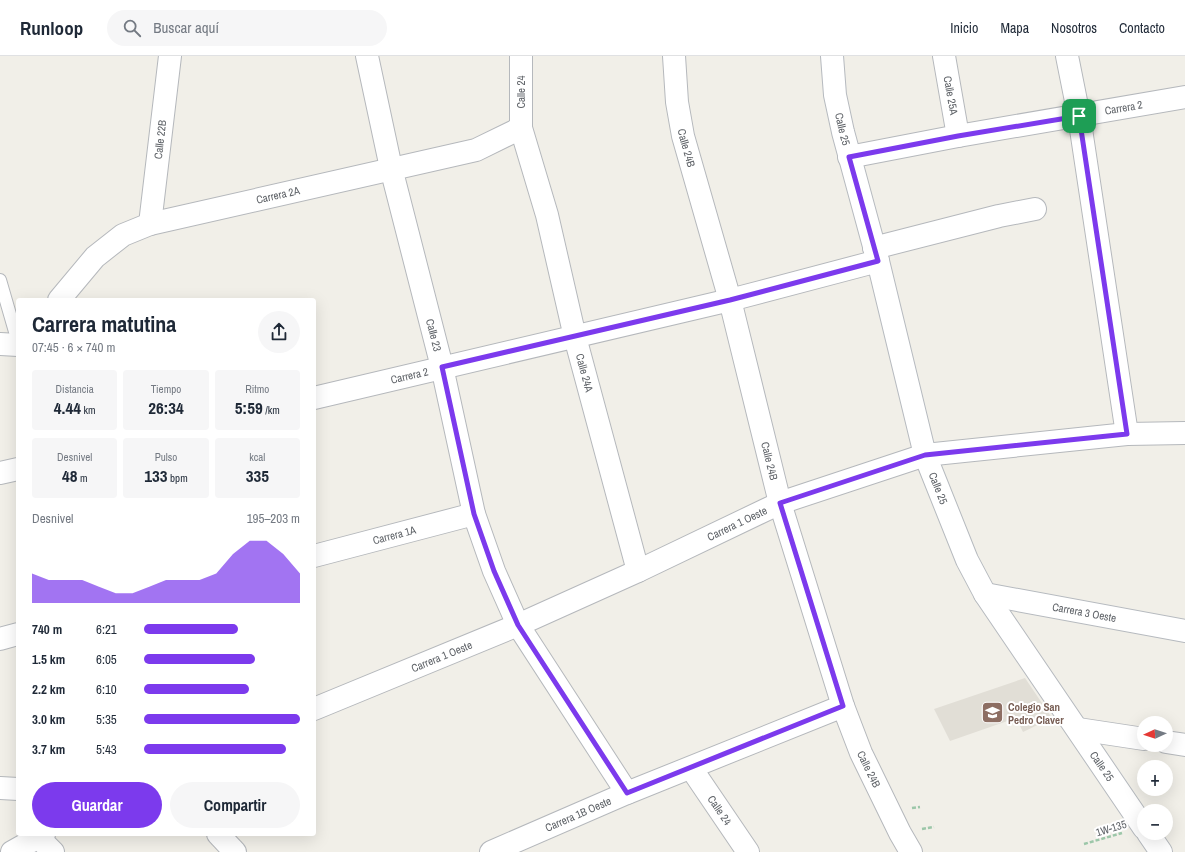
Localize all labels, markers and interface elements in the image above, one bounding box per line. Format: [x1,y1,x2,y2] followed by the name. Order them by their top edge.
[107,10,387,46] search box
[20,15,83,41] text: Runloop
[121,17,143,39] icon: search
[153,17,219,38] text: Buscar aquí
[950,19,978,37] text: Inicio
[1000,19,1029,37] text: Mapa
[1051,19,1097,37] text: Nosotros
[1119,19,1165,37] text: Contacto
[514,75,528,109] street label: Calle 24
[941,75,961,117] street label: Calle 25A
[1104,97,1144,118] street label: Carrera 2
[1062,99,1096,133] pin
[1068,105,1090,127] icon: arrive
[832,111,853,147] street label: Calle 25
[151,119,169,160] street label: Calle 22B
[675,128,699,169] street label: Calle 24B
[255,183,302,207] street label: Carrera 2A
[32,309,176,339] text: Carrera matutina
[258,311,300,353] button: share
[423,317,445,353] street label: Calle 23
[32,339,115,356] text: 07:45 · 6 × 740 m
[573,352,597,394] street label: Calle 24A
[389,364,430,387] street label: Carrera 2
[56,382,94,396] text: Distancia
[151,382,181,396] text: Tiempo
[245,382,269,396] text: Ritmo
[54,396,81,419] text: 4.44
[148,396,184,419] text: 26:34
[235,396,263,419] text: 5:59
[81,403,96,417] text: km
[263,403,280,417] text: /km
[758,440,781,482] street label: Calle 24B
[57,450,92,464] text: Desnivel
[155,450,177,464] text: Pulso
[249,450,265,464] text: kcal
[62,464,77,487] text: 48
[144,464,168,487] text: 133
[246,464,269,487] text: 335
[926,470,951,506] street label: Calle 25
[77,471,87,485] text: m
[168,471,188,485] text: bpm
[705,503,769,544] street label: Carrera 1 Oeste
[32,510,73,527] text: Desnivel
[247,510,300,527] text: 195–203 m
[371,522,418,547] street label: Carrera 1A
[1051,600,1117,625] street label: Carrera 3 Oeste
[32,621,62,638] text: 740 m
[96,621,117,638] text: 6:21
[409,638,474,675] street label: Carrera 1 Oeste
[32,651,65,668] text: 1.5 km
[96,651,117,668] text: 6:05
[32,681,65,698] text: 2.2 km
[96,681,117,698] text: 6:10
[980,700,1006,726] school or university icon: Colegio San Pedro Claver
[1008,700,1064,727] place label: Colegio San Pedro Claver
[32,711,65,728] text: 3.0 km
[96,711,117,728] text: 5:35
[1137,716,1173,752] north arrow
[1137,716,1173,840] map controls
[32,741,65,758] text: 3.7 km
[96,741,117,758] text: 5:43
[854,748,884,790] street label: Calle 24B
[1087,749,1117,784] street label: Calle 25
[1137,760,1173,796] button: +
[32,782,162,828] button: Guardar
[170,782,300,828] button: Compartir
[705,793,735,828] street label: Calle 24
[543,794,613,835] street label: Carrera 1B Oeste
[1137,804,1173,840] button: −
[1094,817,1128,839] street label: 1W-135

